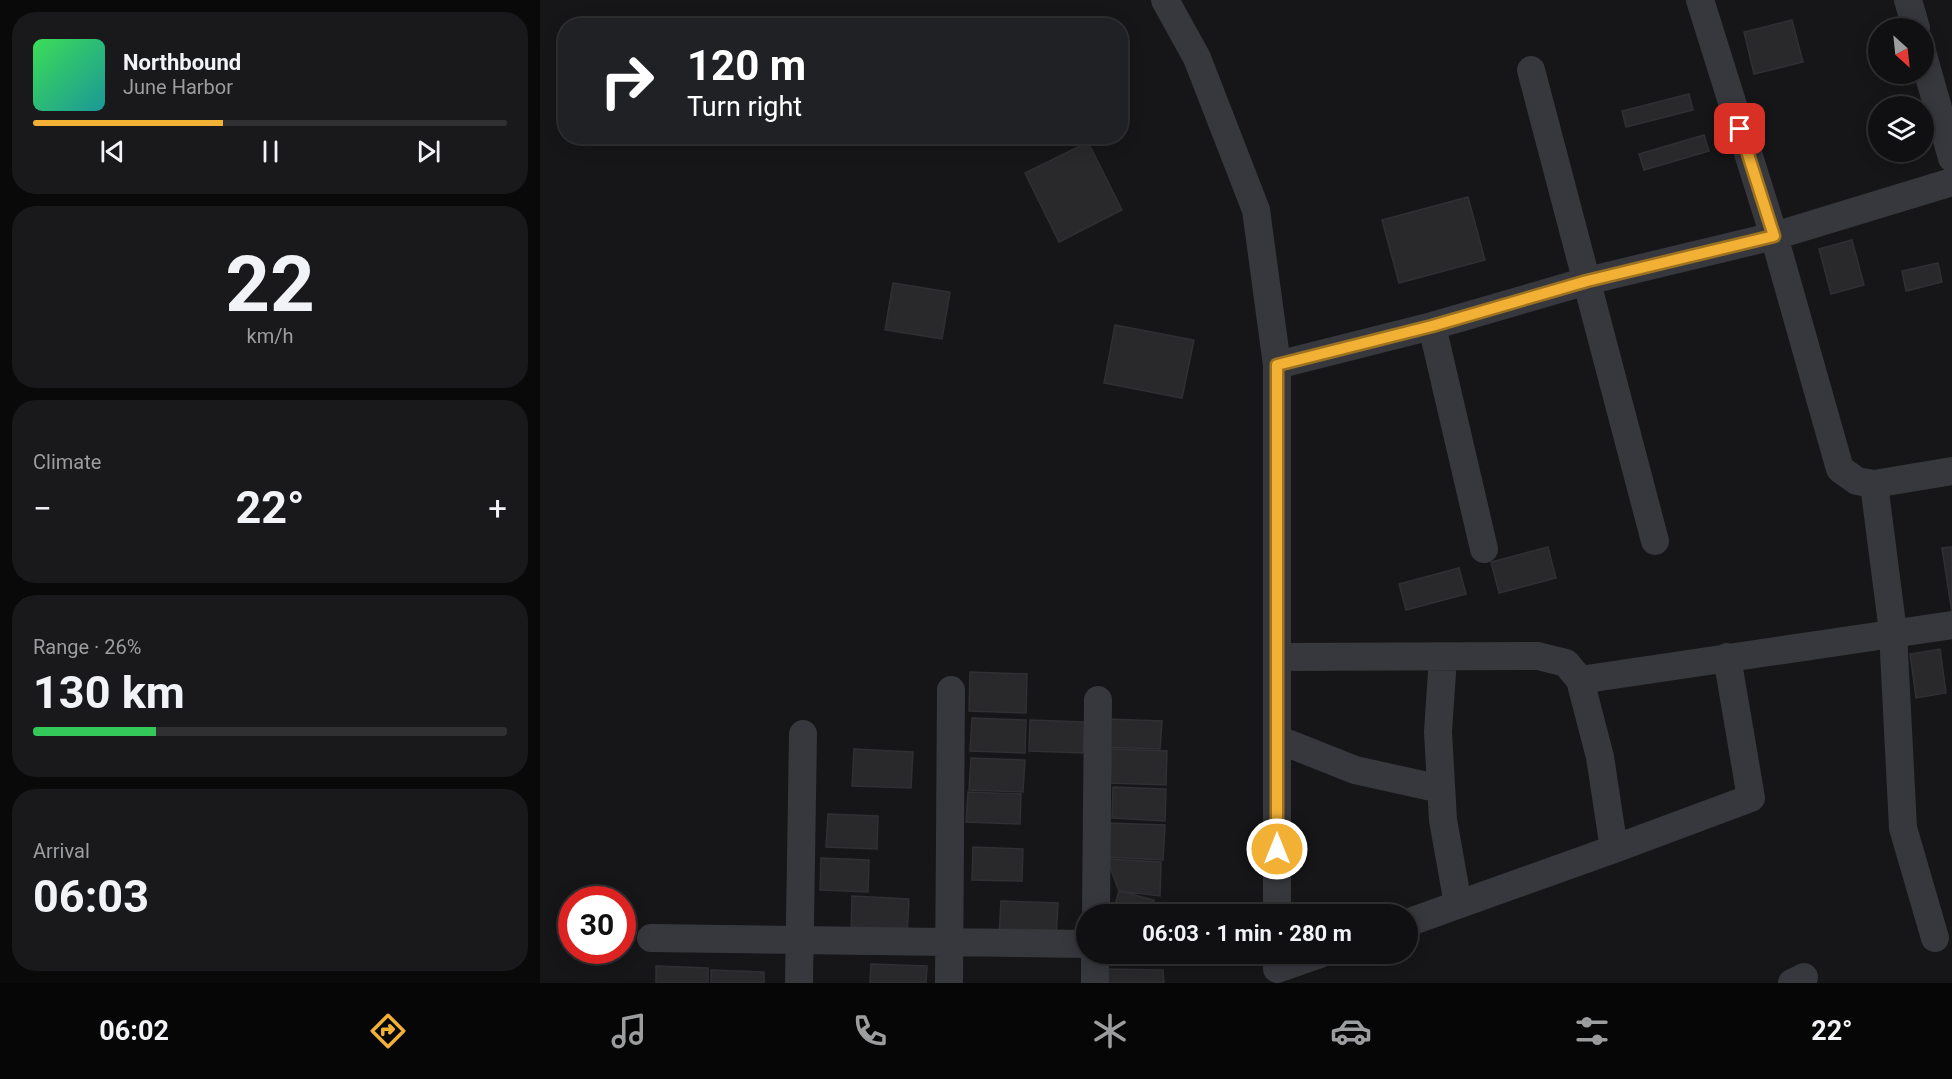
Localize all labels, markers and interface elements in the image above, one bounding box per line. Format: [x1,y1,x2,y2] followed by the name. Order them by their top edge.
[1868,18,1934,84] north arrow
[1868,18,1934,162] map controls
[687,41,806,90] text: 120 m
[588,42,666,120] icon: right
[123,50,241,75] text: Northbound
[123,75,233,99] text: June Harbor
[687,91,802,123] text: Turn right
[1868,96,1934,162] button: layers
[1714,103,1765,154] pin
[1723,112,1756,145] icon: arrive
[96,135,129,168] icon: previous
[254,135,287,168] icon: pause
[412,135,445,168] icon: next
[225,239,315,330] text: 22
[247,324,293,348] text: km/h
[33,450,101,474] text: Climate
[235,481,305,534] text: 22°
[33,489,52,528] text: −
[488,489,507,528] text: +
[33,635,141,659] text: Range · 26%
[33,666,185,719] text: 130 km
[1245,817,1309,881] position arrow
[33,839,90,863] text: Arrival
[33,870,149,923] text: 06:03
[558,886,636,964] speed limit sign: 30
[1142,921,1352,946] text: 06:03 · 1 min · 280 m
[367,1010,409,1052] icon: directions
[608,1010,650,1052] icon: music
[849,1010,891,1052] icon: phone
[1089,1010,1131,1052] icon: climate
[1330,1010,1372,1052] icon: car
[1571,1010,1613,1052] icon: filters
[99,1015,169,1047] text: 06:02
[1811,1015,1853,1047] text: 22°

